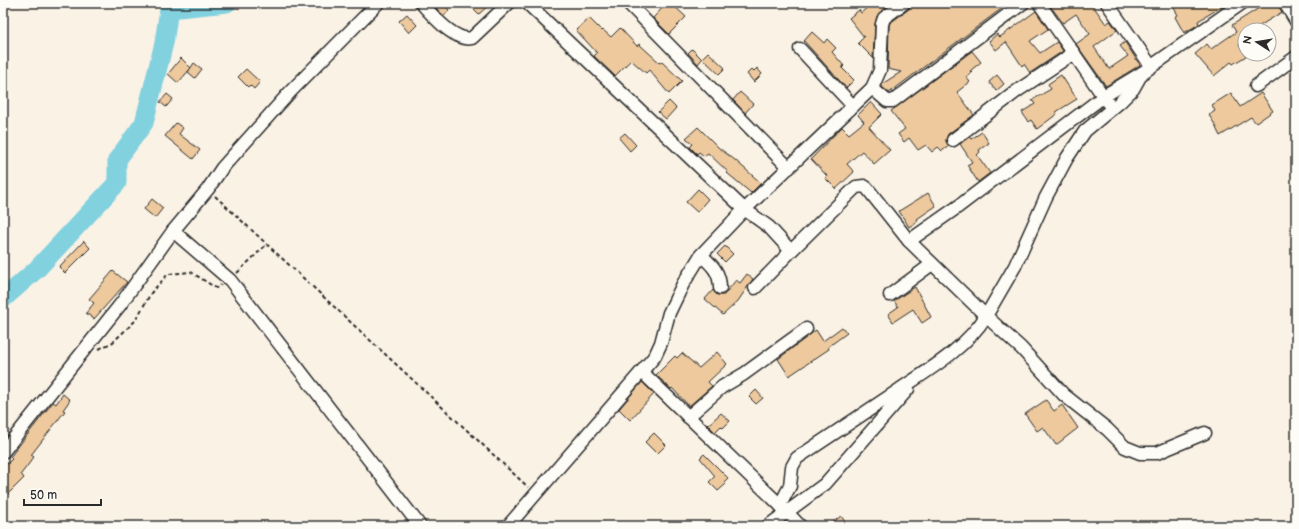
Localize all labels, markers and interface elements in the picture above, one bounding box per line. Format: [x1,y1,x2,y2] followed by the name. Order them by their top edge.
[1237,22,1277,62] north arrow
[1240,35,1255,45] text: N
[24,481,101,507] scale bar
[30,488,57,503] text: 50 m

